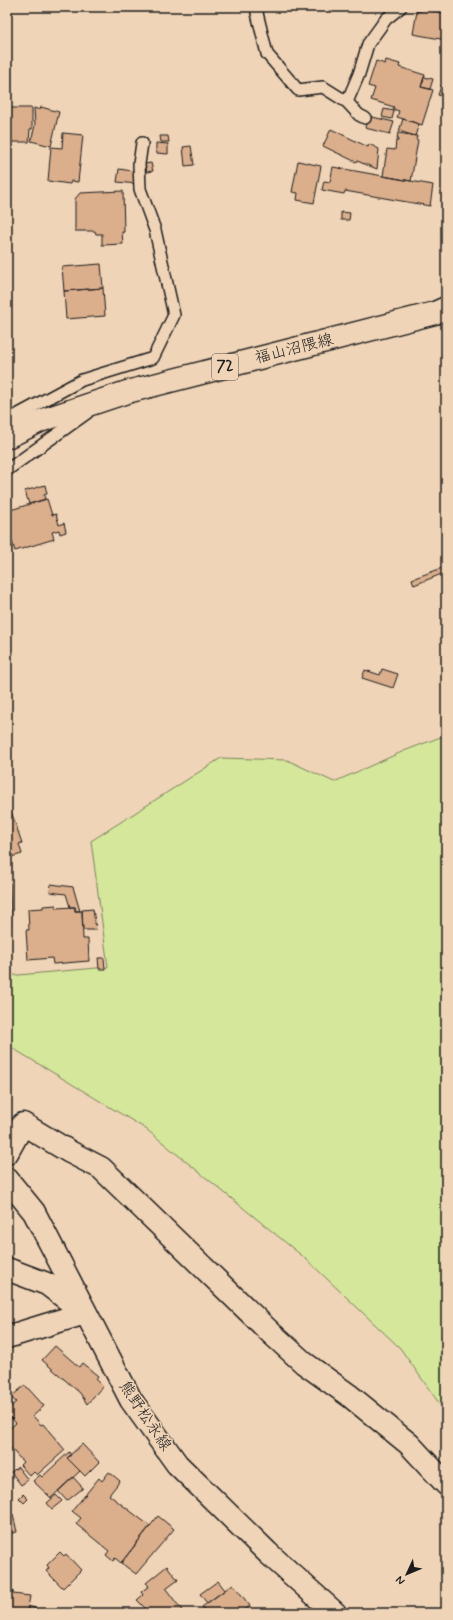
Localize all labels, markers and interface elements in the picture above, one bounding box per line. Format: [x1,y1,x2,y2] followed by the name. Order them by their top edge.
[253,329,335,369] street label: 福山沼隈線
[212,354,238,380] road number: 72
[114,1377,176,1455] street label: 熊野松永線
[387,1554,427,1594] north arrow
[393,1573,408,1588] text: N

